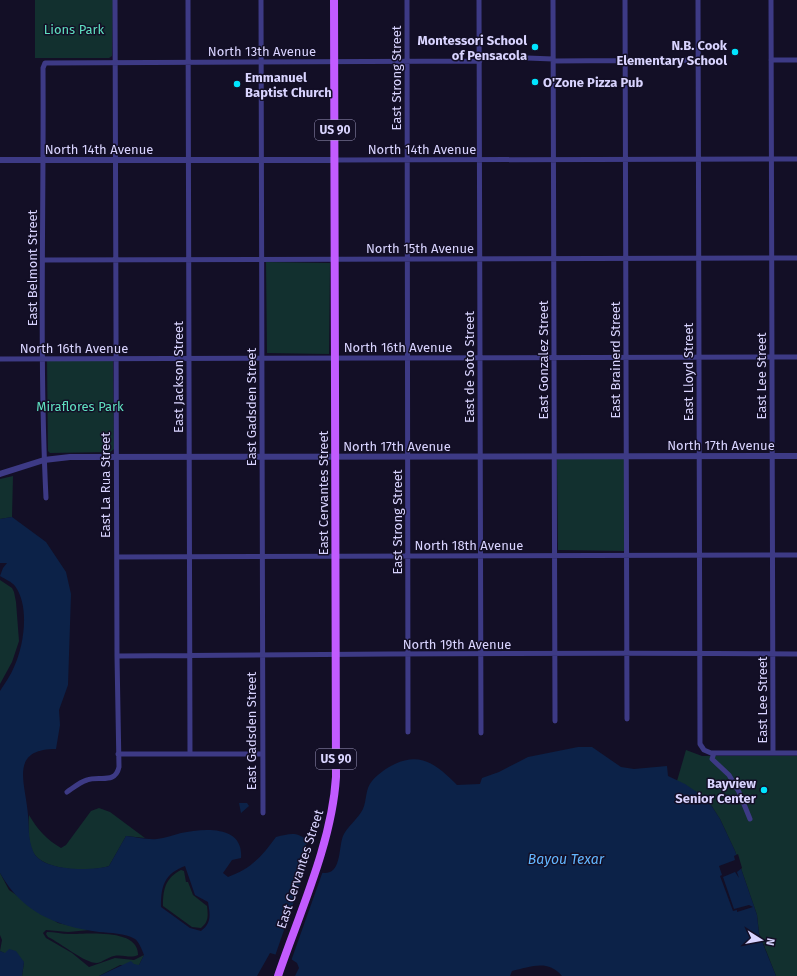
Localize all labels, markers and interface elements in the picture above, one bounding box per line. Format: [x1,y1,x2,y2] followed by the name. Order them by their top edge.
[44,22,105,37] park label: Lions Park
[389,25,404,131] street label: East Strong Street
[418,33,527,63] place label: Montessori School of Pensacola
[616,38,728,68] place label: N.B. Cook Elementary School
[530,42,540,52] marker: Montessori School of Pensacola
[208,44,316,59] street label: North 13th Avenue
[730,47,740,57] marker: N.B. Cook Elementary School
[245,70,332,100] place label: Emmanuel Baptist Church
[543,75,643,90] place label: O'Zone Pizza Pub
[530,77,540,87] marker: O'Zone Pizza Pub
[232,79,242,89] marker: Emmanuel Baptist Church
[315,120,355,140] road number: US 90
[45,142,153,157] street label: North 14th Avenue
[368,142,476,157] street label: North 14th Avenue
[25,209,40,326] street label: East Belmont Street
[366,241,474,256] street label: North 15th Avenue
[536,300,551,419] street label: East Gonzalez Street
[608,301,623,418] street label: East Brainerd Street
[462,311,477,423] street label: East de Soto Street
[171,321,186,433] street label: East Jackson Street
[681,323,696,421] street label: East Lloyd Street
[754,332,769,419] street label: East Lee Street
[344,340,452,355] street label: North 16th Avenue
[20,341,128,356] street label: North 16th Avenue
[244,348,259,466] street label: East Gadsden Street
[36,399,124,414] park label: Miraflores Park
[316,431,331,555] street label: East Cervantes Street
[98,432,113,538] street label: East La Rua Street
[667,438,775,453] street label: North 17th Avenue
[343,439,451,454] street label: North 17th Avenue
[390,469,405,575] street label: East Strong Street
[415,538,523,553] street label: North 18th Avenue
[403,637,511,652] street label: North 19th Avenue
[755,656,770,743] street label: East Lee Street
[244,672,259,790] street label: East Gadsden Street
[316,749,356,769] road number: US 90
[675,776,757,806] place label: Bayview Senior Center
[759,785,769,795] marker: Bayview Senior Center
[274,807,326,930] street label: East Cervantes Street
[528,851,605,868] water label: Bayou Texar
[741,920,781,960] north arrow
[763,937,777,947] text: N

